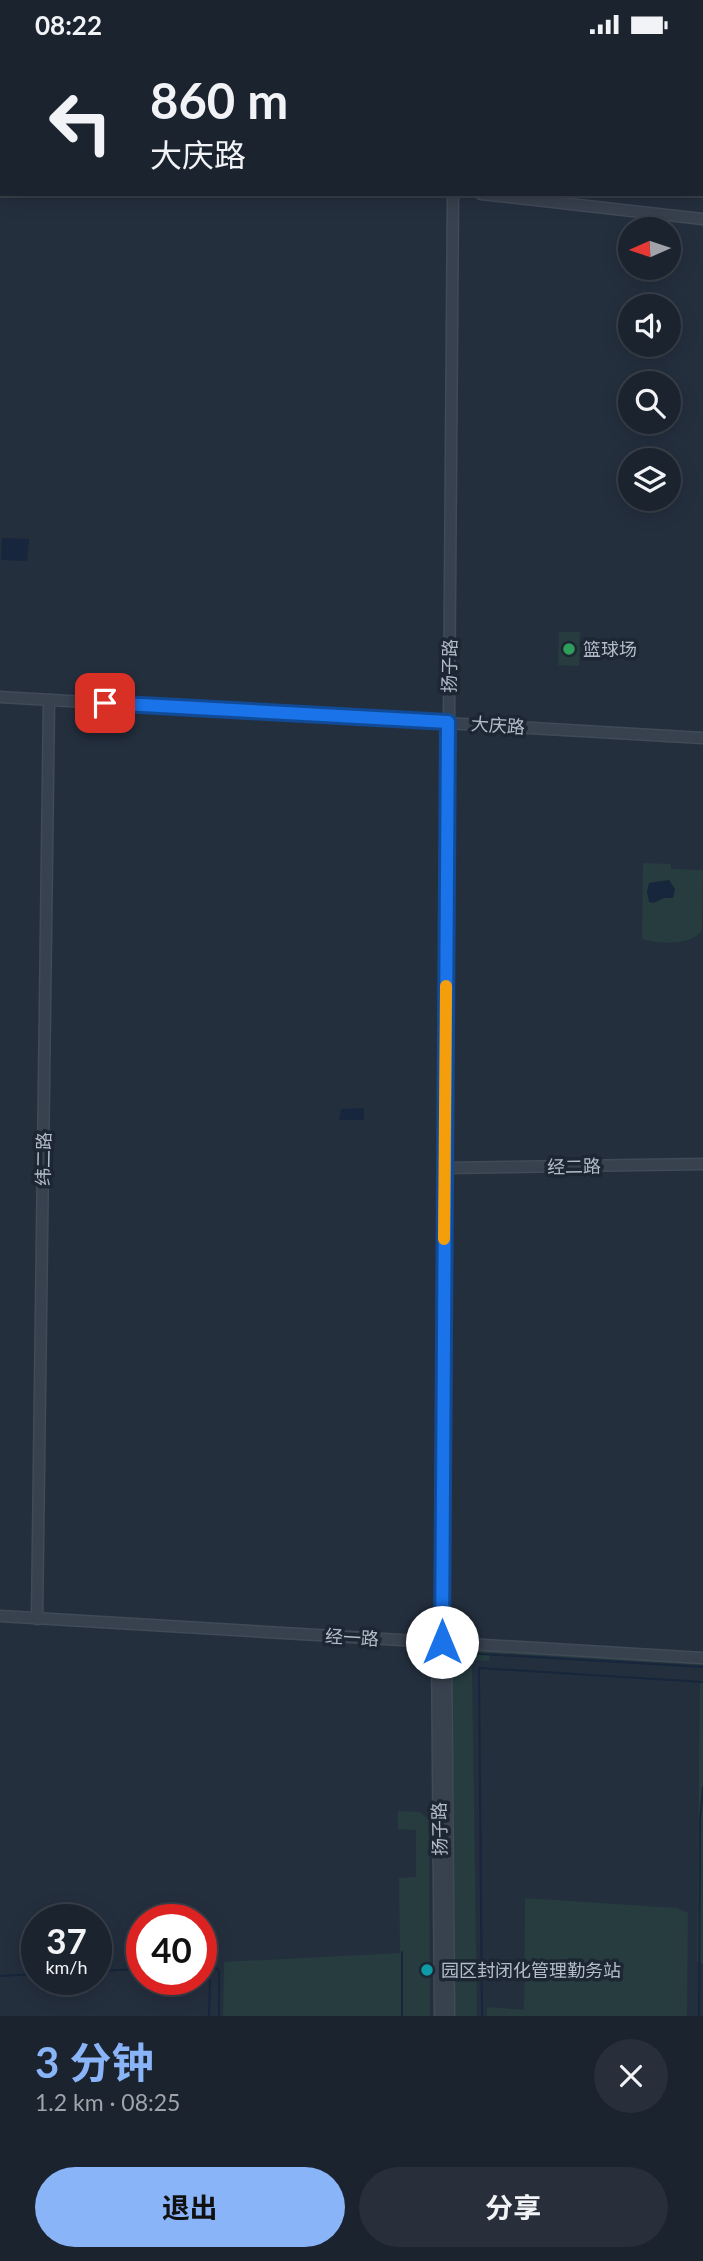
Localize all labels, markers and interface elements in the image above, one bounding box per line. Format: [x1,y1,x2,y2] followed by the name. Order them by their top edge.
[35,9,102,41] text: 08:22
[150,71,288,129] text: 860 m
[35,77,126,168] icon: left
[150,135,246,174] text: 大庆路
[618,217,681,280] north arrow
[618,217,681,511] map controls
[618,294,681,357] button: sound
[618,371,681,434] button: search
[618,448,681,511] button: layers
[583,638,637,660] place label: 篮球场
[438,639,460,693] street label: 扬子路
[561,641,577,657] marker: 篮球场
[75,673,135,733] pin
[86,684,124,722] icon: arrive
[470,712,526,738] street label: 大庆路
[32,1132,54,1186] street label: 纬二路
[547,1155,601,1177] street label: 经二路
[405,1605,479,1679] position arrow
[324,1625,380,1649] street label: 经一路
[428,1802,450,1856] street label: 扬子路
[126,1904,217,1995] speed limit sign: 40
[46,1919,87,1961] text: 37
[45,1956,88,1978] text: km/h
[441,1959,621,1981] place label: 园区封闭化管理勤务站
[419,1962,435,1978] marker: 园区封闭化管理勤务站
[35,2037,154,2087] text: 3 分钟
[594,2039,668,2113] button: close
[35,2088,180,2116] text: 1.2 km · 08:25
[35,2167,345,2247] button: 退出
[359,2167,668,2247] button: 分享

